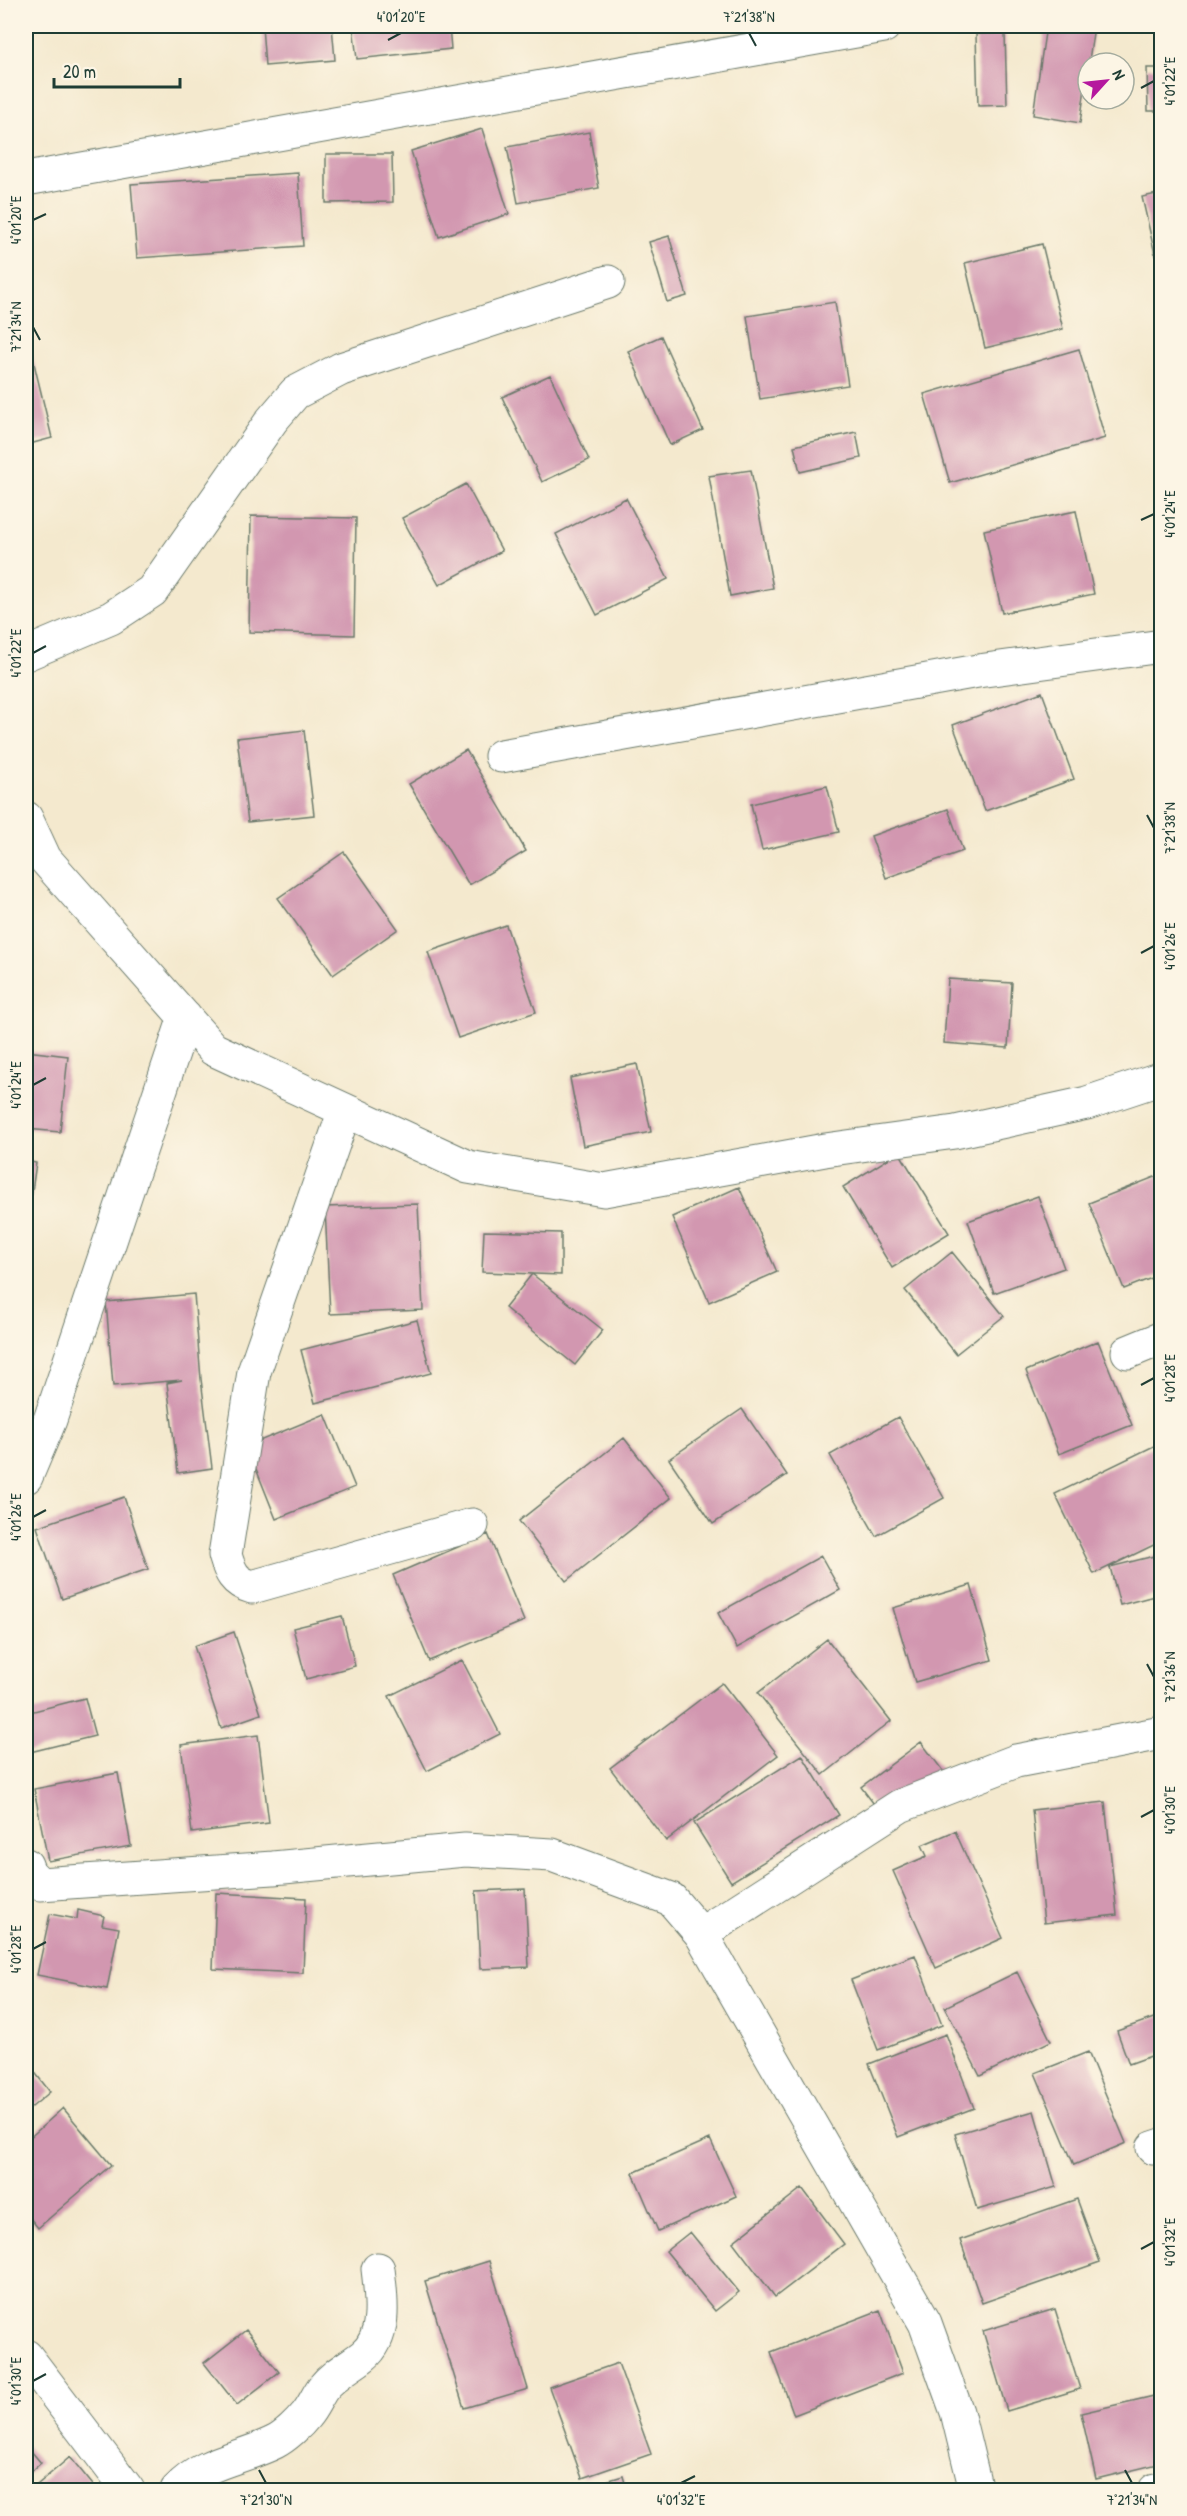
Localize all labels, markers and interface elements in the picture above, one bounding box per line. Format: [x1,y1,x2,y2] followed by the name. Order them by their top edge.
[377,6,426,27] text: 4°01'20"E
[723,6,775,27] text: 7°21'38"N
[54,51,180,89] scale bar
[1076,51,1136,111] north arrow
[1159,56,1180,105] text: 4°01'22"E
[63,59,96,84] text: 20 m
[1108,65,1131,83] text: N
[5,195,26,244] text: 4°01'20"E
[5,302,26,352] text: 7°21'34"N
[1159,490,1180,538] text: 4°01'24"E
[5,628,26,677] text: 4°01'22"E
[1159,802,1180,854] text: 7°21'38"N
[1159,922,1180,970] text: 4°01'26"E
[5,1061,26,1109] text: 4°01'24"E
[1159,1353,1180,1402] text: 4°01'28"E
[5,1493,26,1541] text: 4°01'26"E
[1159,1651,1180,1703] text: 7°21'36"N
[1159,1785,1180,1834] text: 4°01'30"E
[5,1924,26,1973] text: 4°01'28"E
[1159,2217,1180,2266] text: 4°01'32"E
[5,2356,26,2405] text: 4°01'30"E
[240,2489,292,2510] text: 7°21'30"N
[657,2489,706,2510] text: 4°01'32"E
[1107,2489,1157,2510] text: 7°21'34"N

